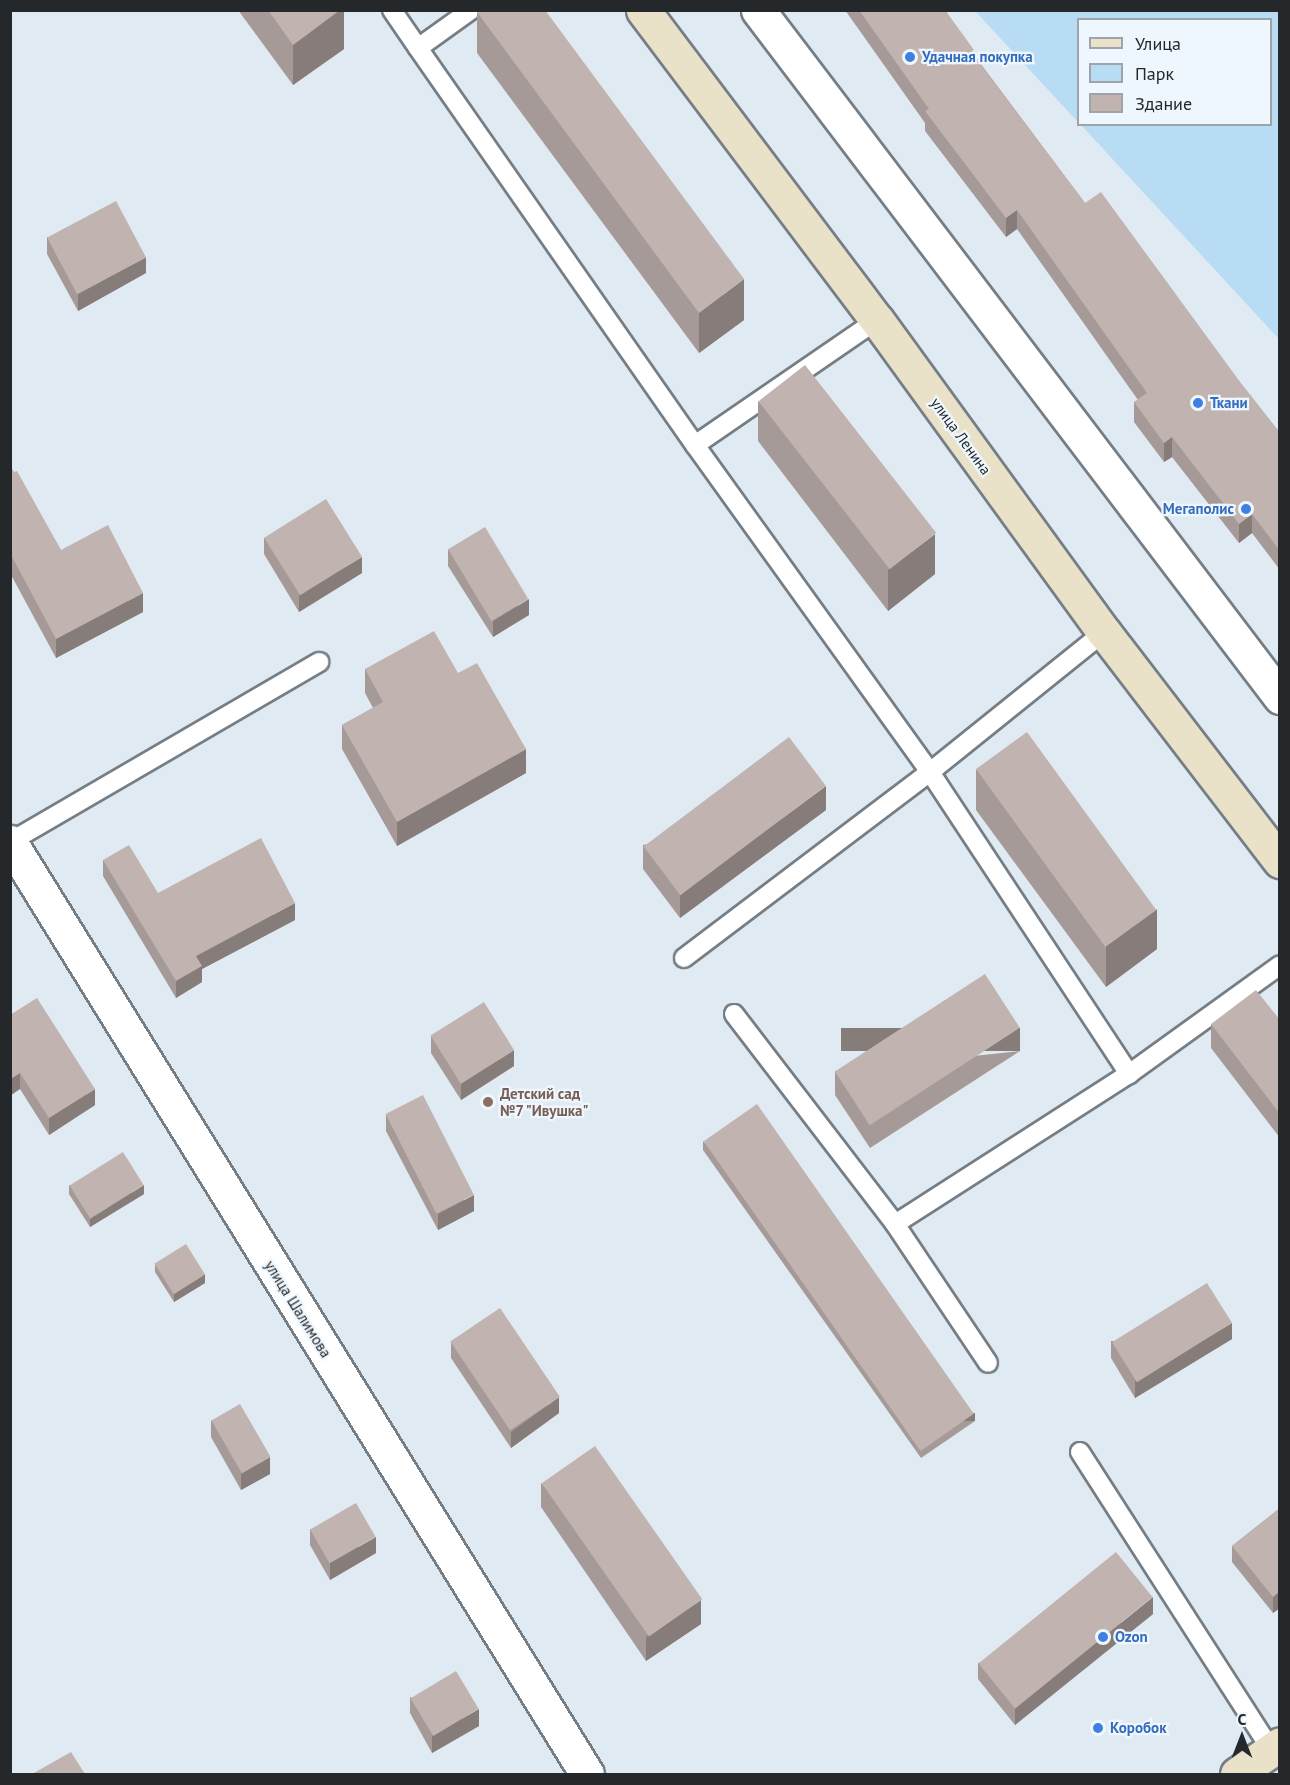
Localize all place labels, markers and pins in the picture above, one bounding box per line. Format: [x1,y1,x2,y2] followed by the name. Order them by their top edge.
[922,48,1033,66] place label: Удачная покупка
[903,50,917,64] marker: Удачная покупка
[1210,394,1248,412] place label: Ткани
[1191,396,1205,410] marker: Ткани
[1163,500,1234,518] place label: Мегаполис
[1239,502,1253,516] marker: Мегаполис
[500,1084,591,1119] place label: Детский сад №7 "Ивушка"
[481,1095,495,1109] marker: Детский сад №7 "Ивушка"
[1115,1628,1148,1646] place label: Ozon
[1096,1630,1110,1644] marker: Ozon
[1110,1719,1166,1737] place label: Коробок
[1091,1721,1105,1735] marker: Коробок

